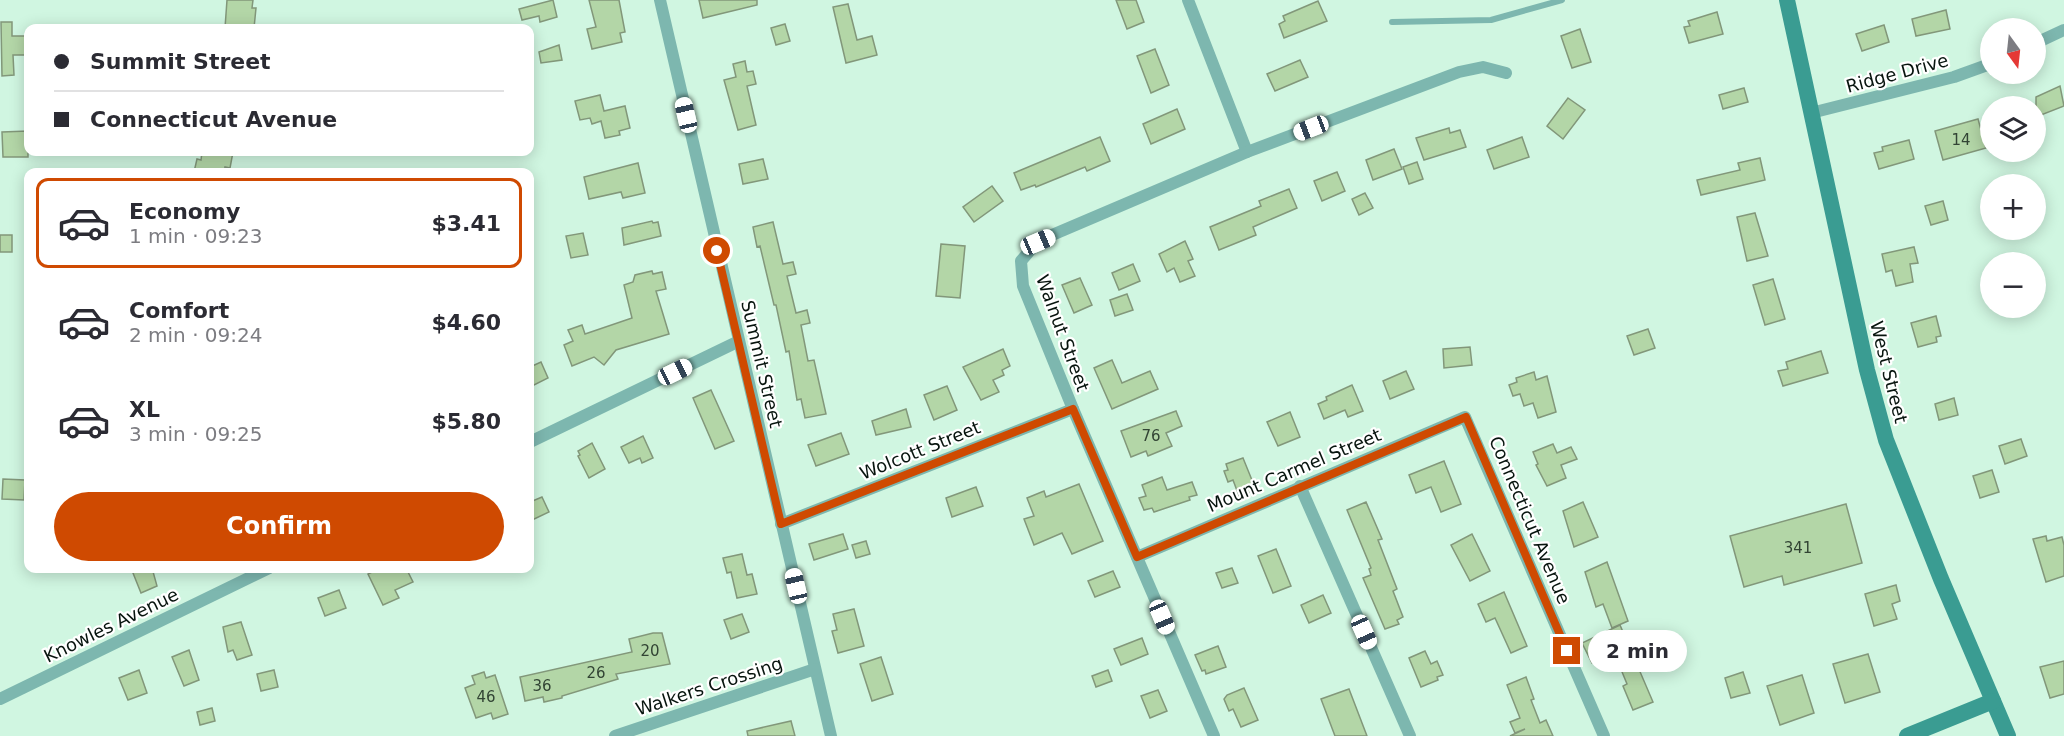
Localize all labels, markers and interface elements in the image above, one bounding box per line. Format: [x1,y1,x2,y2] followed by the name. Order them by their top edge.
[1980,18,2046,84] north arrow
[1980,18,2046,318] map controls
[90,49,271,74] text: Summit Street
[1843,49,1951,97] street label: Ridge Drive
[673,95,699,135] car
[1980,96,2046,162] button: layers
[90,107,337,132] text: Connecticut Avenue
[1291,113,1331,143] car
[1951,131,1971,149] house number: 14
[1980,174,2046,240] button: +
[57,196,111,250] icon: car
[129,199,240,224] text: Economy
[431,211,501,236] text: $3.41
[129,224,263,248] text: 1 min · 09:23
[1018,227,1058,257] car
[703,237,730,264] route start
[1980,252,2046,318] button: −
[1032,272,1094,394] street label: Walnut Street
[57,295,111,349] icon: car
[129,298,229,323] text: Comfort
[737,298,787,430] street label: Summit Street
[431,310,501,335] text: $4.60
[1866,319,1912,425] street label: West Street
[129,323,263,347] text: 2 min · 09:24
[655,356,695,388] car
[57,394,111,448] icon: car
[129,397,160,422] text: XL
[431,409,501,434] text: $5.80
[857,416,983,484] street label: Wolcott Street
[129,422,263,446] text: 3 min · 09:25
[1204,424,1384,516] street label: Mount Carmel Street
[1141,427,1161,445] house number: 76
[1485,433,1575,607] street label: Connecticut Avenue
[54,492,504,561] button: Confirm
[1784,539,1812,557] house number: 341
[783,566,809,606] car
[40,583,182,667] street label: Knowles Avenue
[1147,597,1177,637] car
[1348,612,1380,652] car
[1588,630,1687,672] callout: 2 min
[1553,637,1580,664] route end
[1606,639,1669,663] text: 2 min
[640,642,660,660] house number: 20
[633,652,785,720] street label: Walkers Crossing
[586,664,606,682] house number: 26
[532,677,552,695] house number: 36
[476,688,496,706] house number: 46

